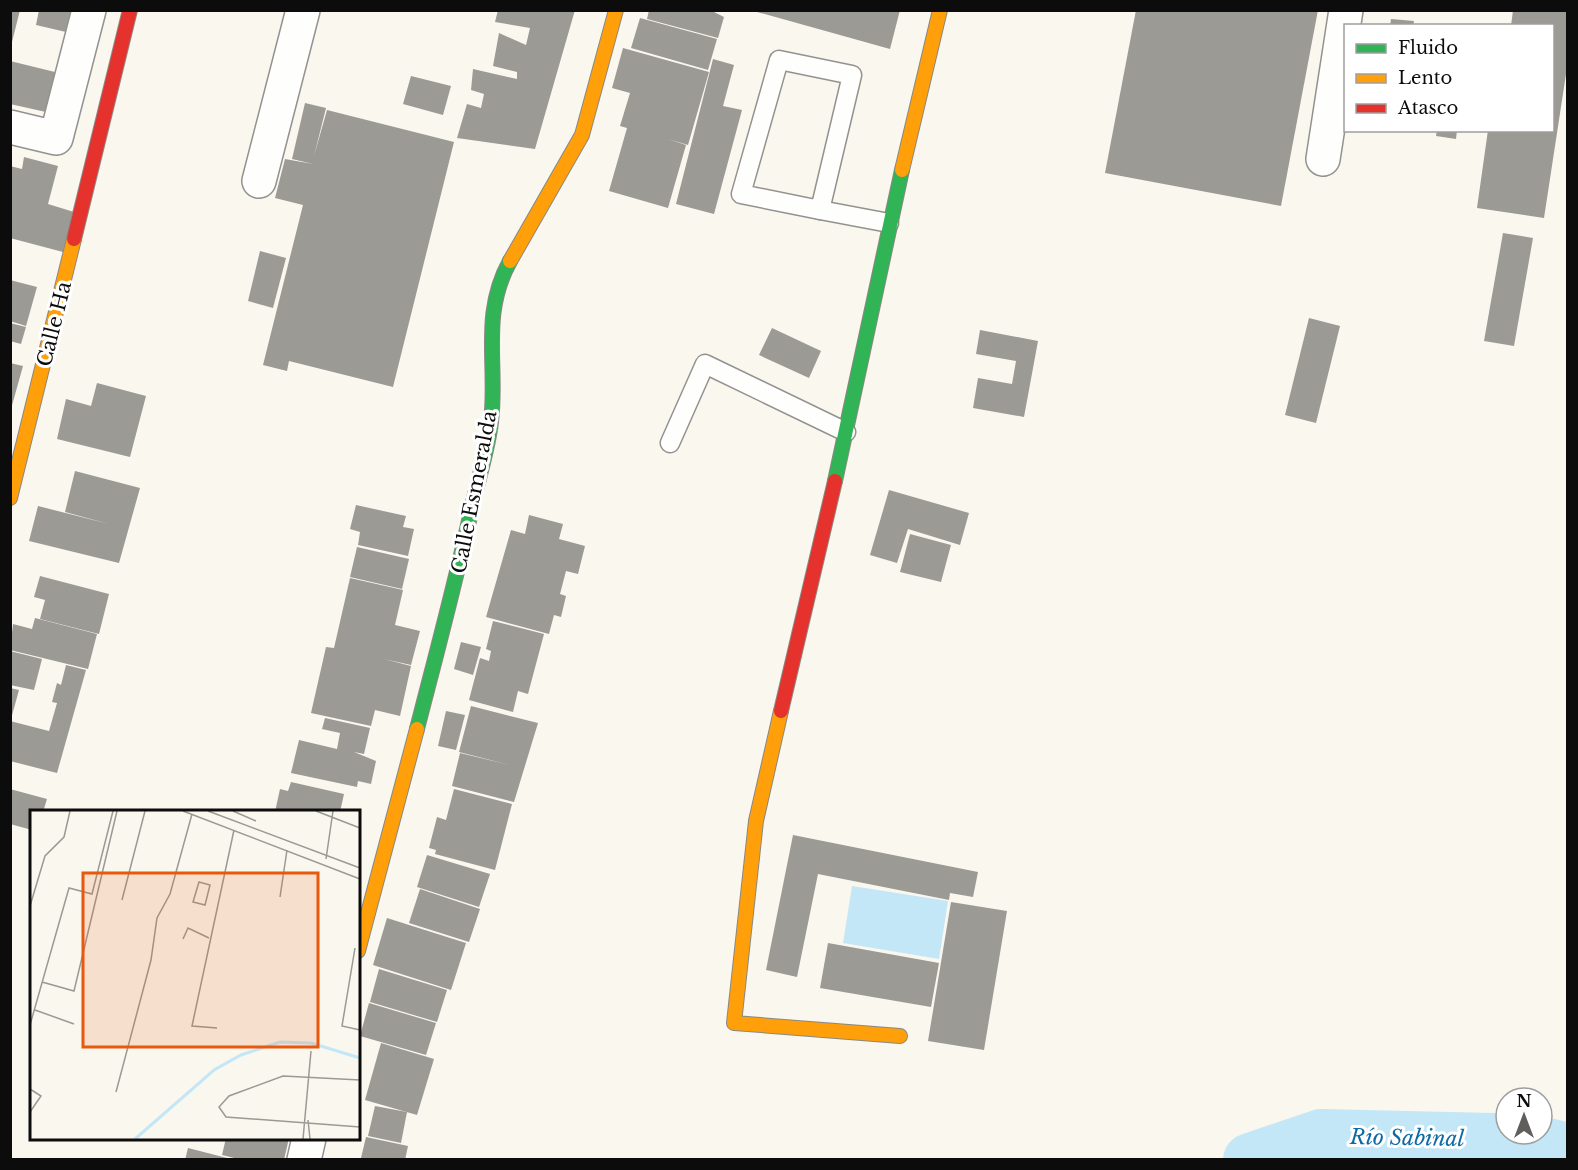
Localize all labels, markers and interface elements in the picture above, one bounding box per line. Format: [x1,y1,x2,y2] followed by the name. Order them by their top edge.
[1344,24,1554,132] legend
[1398,37,1458,59] text: Fluido
[1398,67,1452,89] text: Lento
[1397,97,1458,119] text: Atasco
[32,278,76,369] street label: Calle Ha
[446,408,502,576] street label: Calle Esmeralda
[30,810,360,1140] inset map
[1494,1086,1554,1146] north arrow
[1516,1091,1532,1111] text: N
[1349,1124,1465,1152] water label: Río Sabinal

